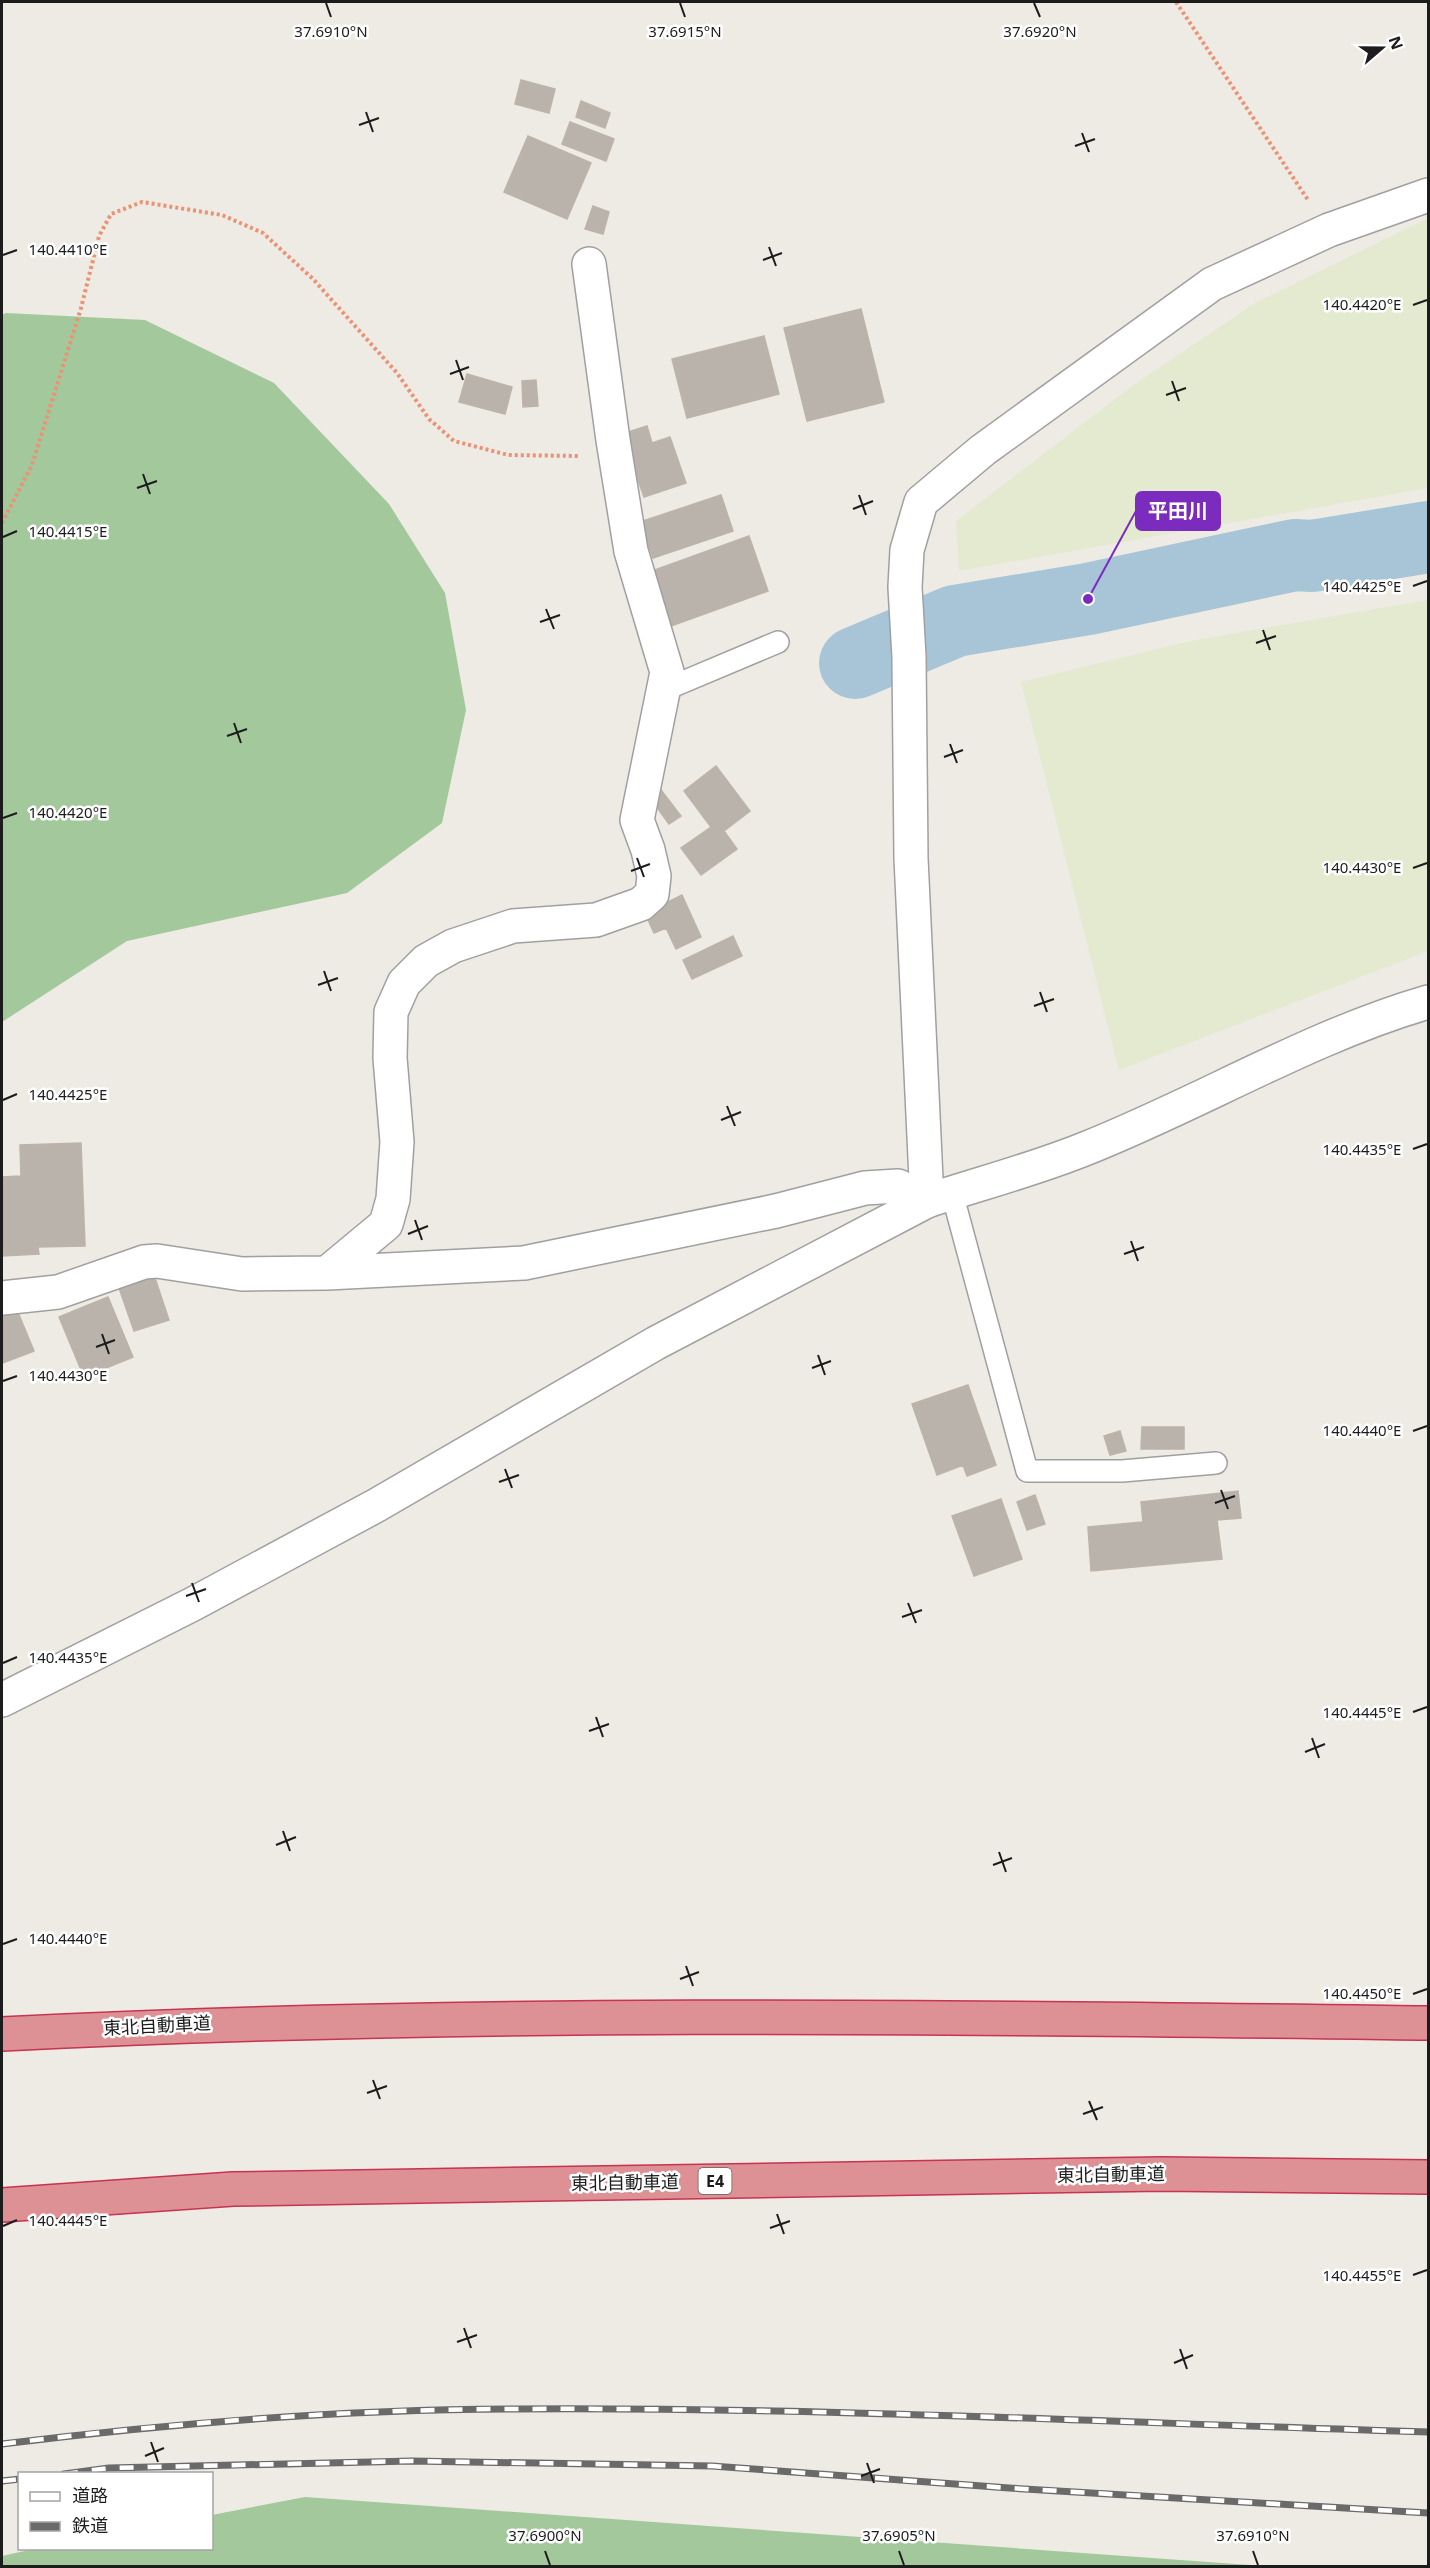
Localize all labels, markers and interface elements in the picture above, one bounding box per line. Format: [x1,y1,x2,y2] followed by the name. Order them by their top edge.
[1352,18,1412,78] north arrow
[294,21,368,41] text: 37.6910°N
[648,21,722,41] text: 37.6915°N
[1003,21,1077,41] text: 37.6920°N
[1384,33,1409,53] text: N
[29,239,107,259] text: 140.4410°E
[1323,294,1401,314] text: 140.4420°E
[1136,492,1220,530] callout: 平田川
[1148,497,1208,524] text: 平田川
[29,521,107,541] text: 140.4415°E
[1323,576,1401,596] text: 140.4425°E
[29,802,107,822] text: 140.4420°E
[1323,857,1401,877] text: 140.4430°E
[29,1084,107,1104] text: 140.4425°E
[1323,1139,1401,1159] text: 140.4435°E
[29,1365,107,1385] text: 140.4430°E
[1323,1420,1401,1440] text: 140.4440°E
[29,1647,107,1667] text: 140.4435°E
[1323,1702,1401,1722] text: 140.4445°E
[29,1928,107,1948] text: 140.4440°E
[1323,1983,1401,2003] text: 140.4450°E
[102,2010,212,2040] street label: 東北自動車道
[1057,2161,1165,2187] street label: 東北自動車道
[698,2168,732,2194] road number: E4
[571,2169,679,2195] street label: 東北自動車道
[29,2210,107,2230] text: 140.4445°E
[1323,2265,1401,2285] text: 140.4455°E
[18,2472,213,2550] legend
[72,2483,108,2507] text: 道路
[72,2513,108,2537] text: 鉄道
[508,2525,582,2545] text: 37.6900°N
[862,2525,936,2545] text: 37.6905°N
[1216,2525,1290,2545] text: 37.6910°N

